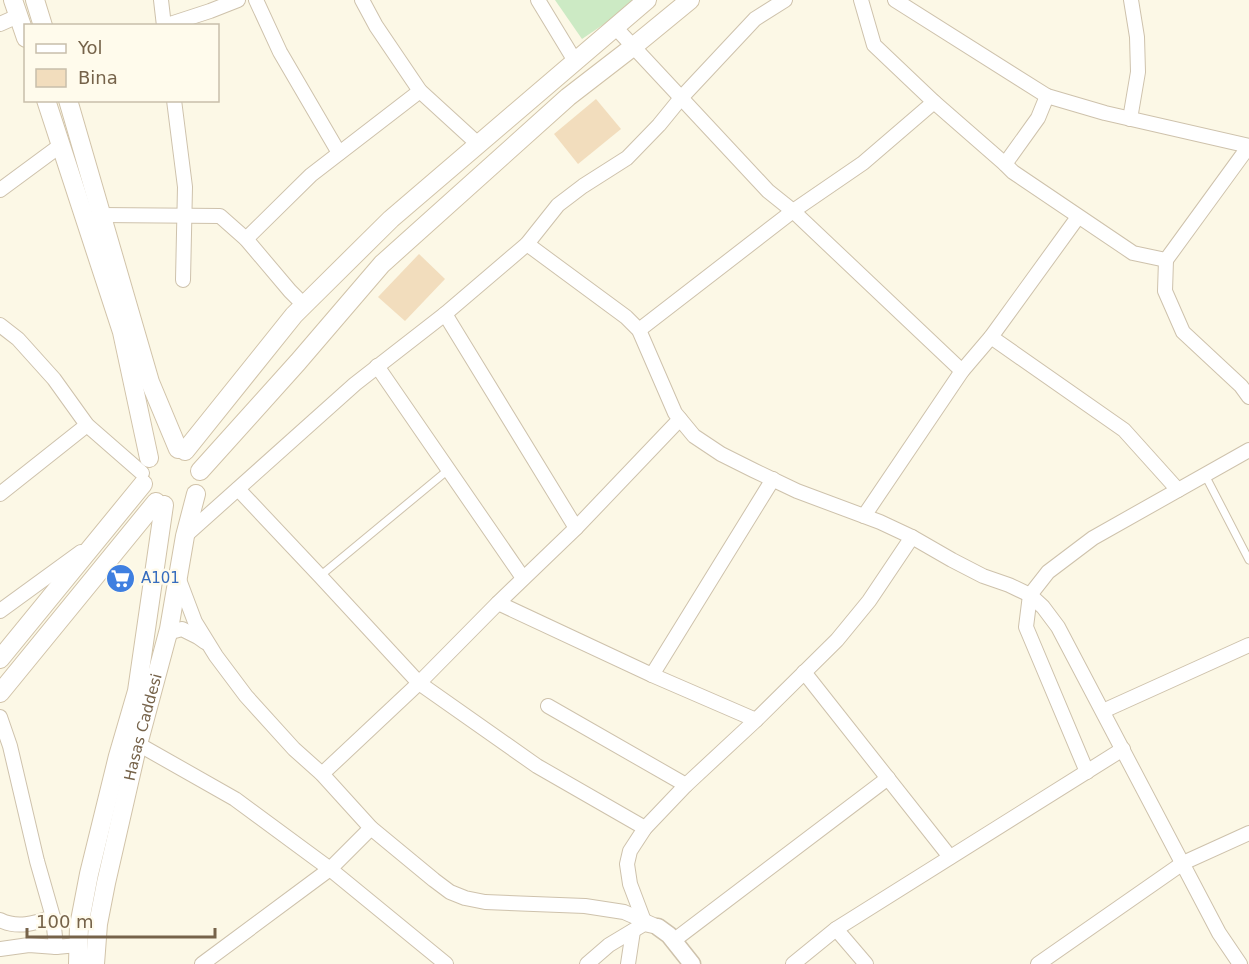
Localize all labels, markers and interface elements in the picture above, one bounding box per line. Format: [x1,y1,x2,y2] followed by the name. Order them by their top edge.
[24,24,219,102] legend
[77,37,103,58] text: Yol
[78,67,118,88] text: Bina
[104,562,136,594] supermarket icon: A101
[141,569,180,587] place label: A101
[121,672,166,783] street label: Hasas Caddesi
[27,901,214,939] scale bar
[36,911,94,932] text: 100 m

